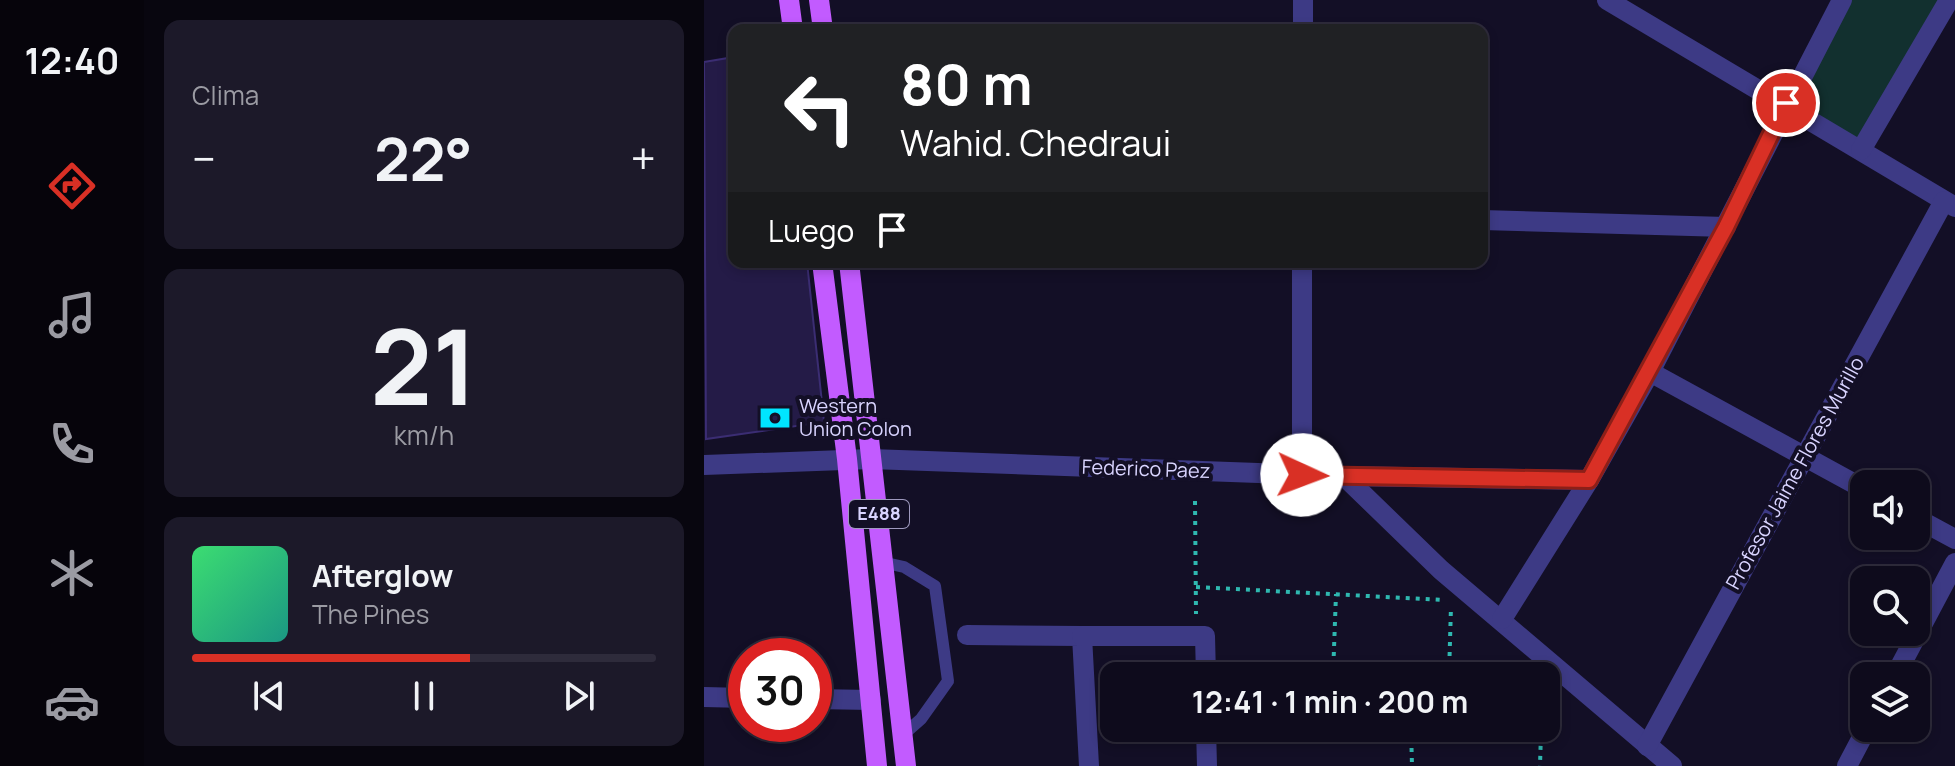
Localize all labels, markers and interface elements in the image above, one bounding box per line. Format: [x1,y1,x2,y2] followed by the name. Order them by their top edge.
[24,36,120,85] text: 12:40
[900,45,1033,122] text: 80 m
[768,56,872,160] icon: left
[1752,69,1820,137] pin
[192,77,259,113] text: Clima
[1764,81,1808,125] icon: arrive
[374,117,472,199] text: 22°
[900,118,1171,167] text: Wahid. Chedraui
[192,128,216,188] text: −
[631,128,656,188] text: +
[44,158,100,214] icon: directions
[870,208,914,252] icon: arrive
[768,210,854,251] text: Luego
[44,287,100,343] icon: music
[370,294,478,436] text: 21
[1719,351,1870,594] street label: Profesor Jaime Flores Murillo
[799,392,912,442] place label: Western Union Colon
[758,401,792,435] bank icon: Western Union Colon
[44,416,100,472] icon: phone
[394,417,454,453] text: km/h
[1260,433,1344,517] position arrow
[1081,453,1211,484] street label: Federico Paez
[1850,470,1930,742] map controls
[1850,470,1930,550] button: sound
[849,500,909,528] road number: E488
[44,545,100,601] icon: climate
[312,555,453,596] text: Afterglow
[1850,566,1930,646] button: search
[312,596,429,632] text: The Pines
[728,638,832,742] speed limit sign: 30
[1850,662,1930,742] button: layers
[44,674,100,730] icon: car
[247,674,291,718] icon: previous
[402,674,446,718] icon: pause
[557,674,601,718] icon: next
[1192,681,1468,722] text: 12:41 · 1 min · 200 m

